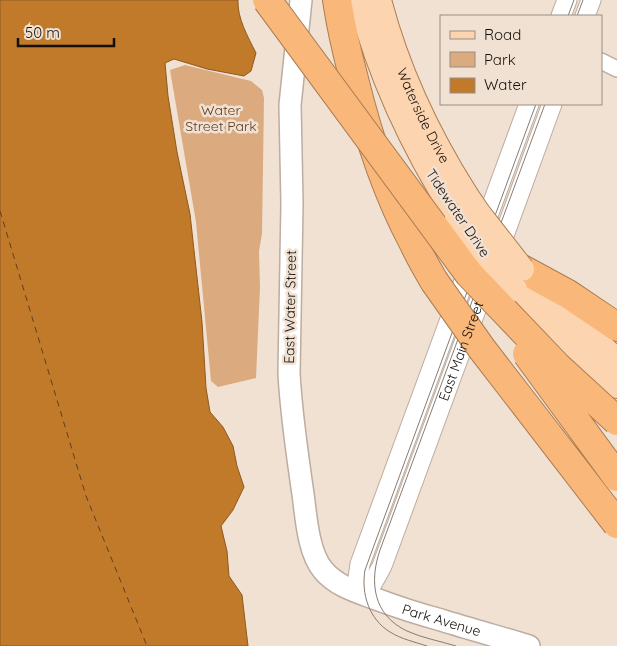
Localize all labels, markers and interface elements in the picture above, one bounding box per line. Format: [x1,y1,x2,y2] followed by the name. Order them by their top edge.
[18,15,114,47] scale bar
[440,15,602,105] legend
[25,23,60,42] text: 50 m
[484,25,521,44] text: Road
[484,50,516,69] text: Park
[393,65,454,166] street label: Waterside Drive
[484,75,527,94] text: Water
[185,101,257,135] park label: Water Street Park
[422,166,494,261] street label: Tidewater Drive
[280,250,300,364] street label: East Water Street
[434,299,487,403] street label: East Main Street
[400,600,483,640] street label: Park Avenue

